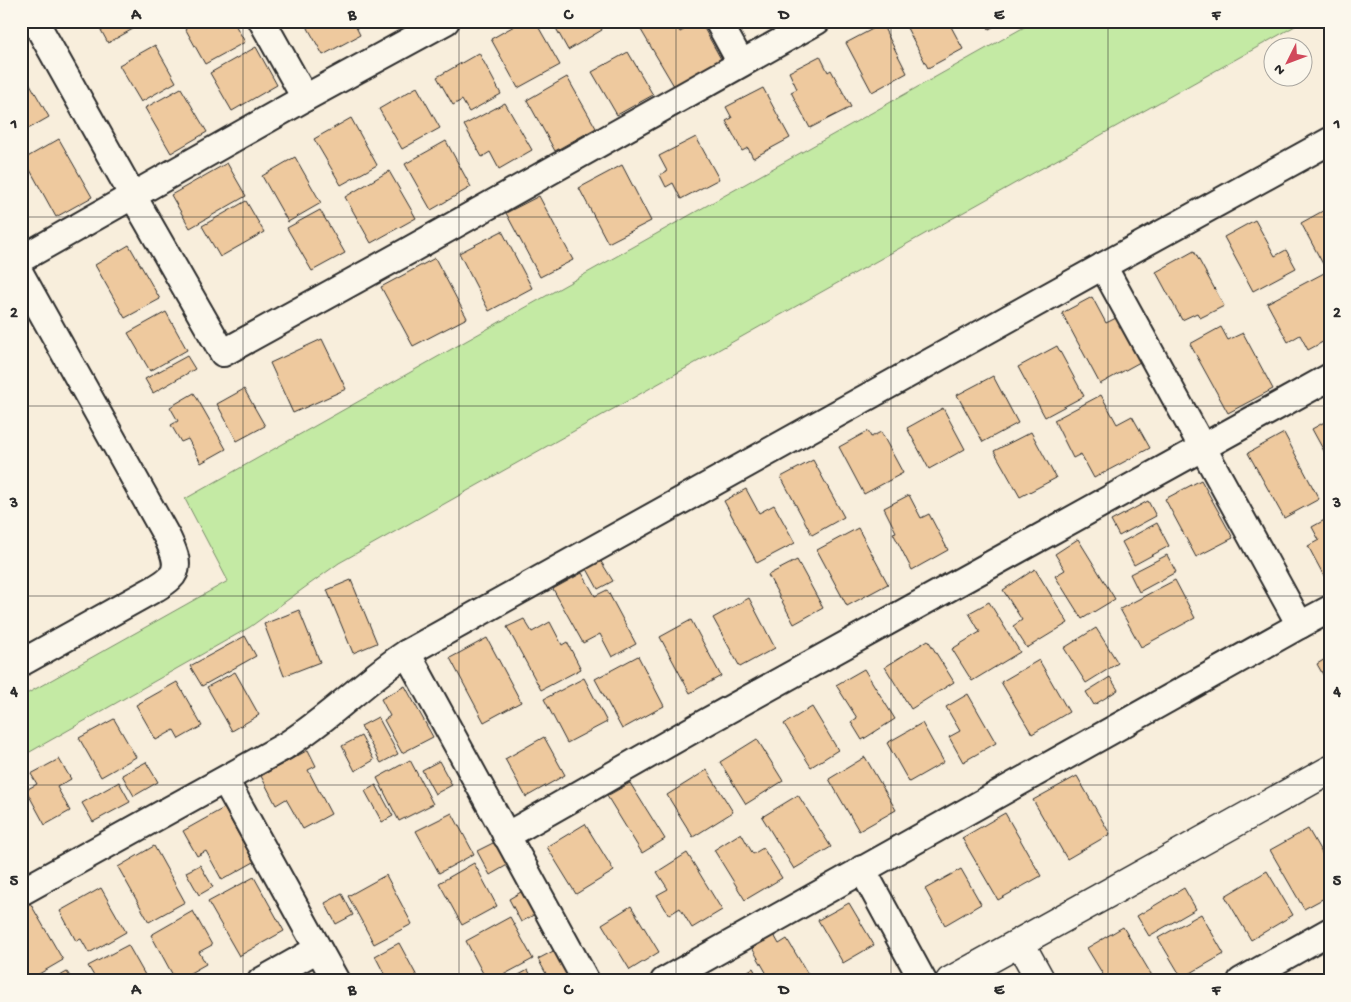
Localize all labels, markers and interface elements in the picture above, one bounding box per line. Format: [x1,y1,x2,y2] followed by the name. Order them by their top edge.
[130,7,142,26] text: A
[347,7,357,26] text: B
[563,7,574,26] text: C
[777,7,790,26] text: D
[994,7,1005,26] text: E
[1211,7,1222,26] text: F
[1264,38,1314,88] north arrow
[1271,60,1290,78] text: N
[10,116,17,135] text: 1
[1333,116,1340,135] text: 1
[10,305,18,324] text: 2
[1333,305,1341,324] text: 2
[9,495,18,514] text: 3
[1332,495,1341,514] text: 3
[9,684,18,703] text: 4
[1332,684,1341,703] text: 4
[10,873,19,892] text: 5
[1333,873,1342,892] text: 5
[130,982,142,1001] text: A
[347,982,357,1001] text: B
[563,982,574,1001] text: C
[777,982,790,1001] text: D
[994,982,1005,1001] text: E
[1211,982,1222,1001] text: F

